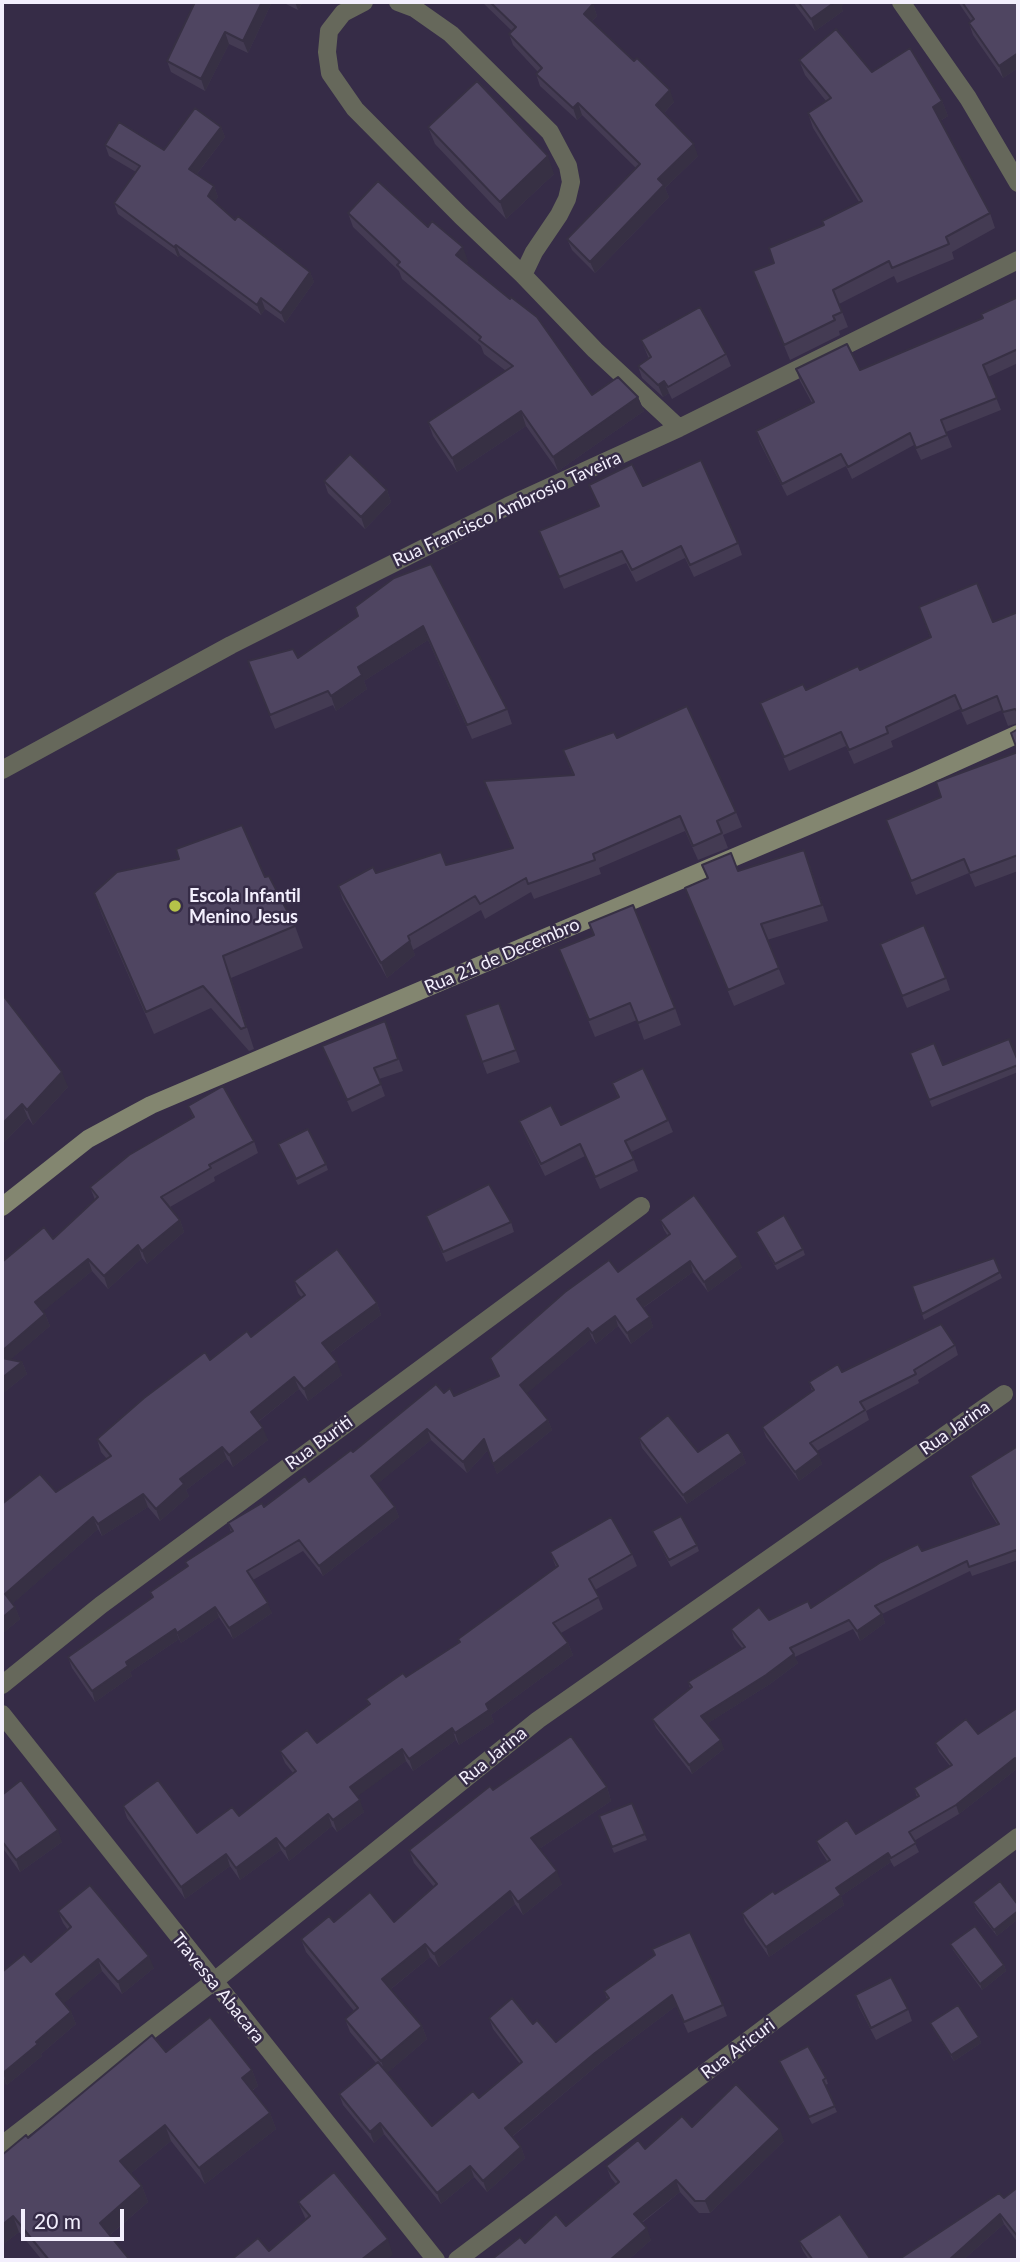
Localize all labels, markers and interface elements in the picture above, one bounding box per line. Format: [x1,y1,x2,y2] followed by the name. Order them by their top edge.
[390,447,624,571] street label: Rua Francisco Ambrosio Taveira
[189,885,301,928] place label: Escola Infantil Menino Jesus
[167,898,183,914] marker: Escola Infantil Menino Jesus
[421,914,583,998] street label: Rua 21 de Decembro
[916,1396,994,1460] street label: Rua Jarina
[281,1411,357,1475] street label: Rua Buriti
[455,1722,531,1790] street label: Rua Jarina
[167,1929,269,2047] street label: Travessa Abacara
[697,2014,779,2084] street label: Rua Aricuri
[24,2196,128,2240] scale bar
[34,2208,81,2233] text: 20 m

